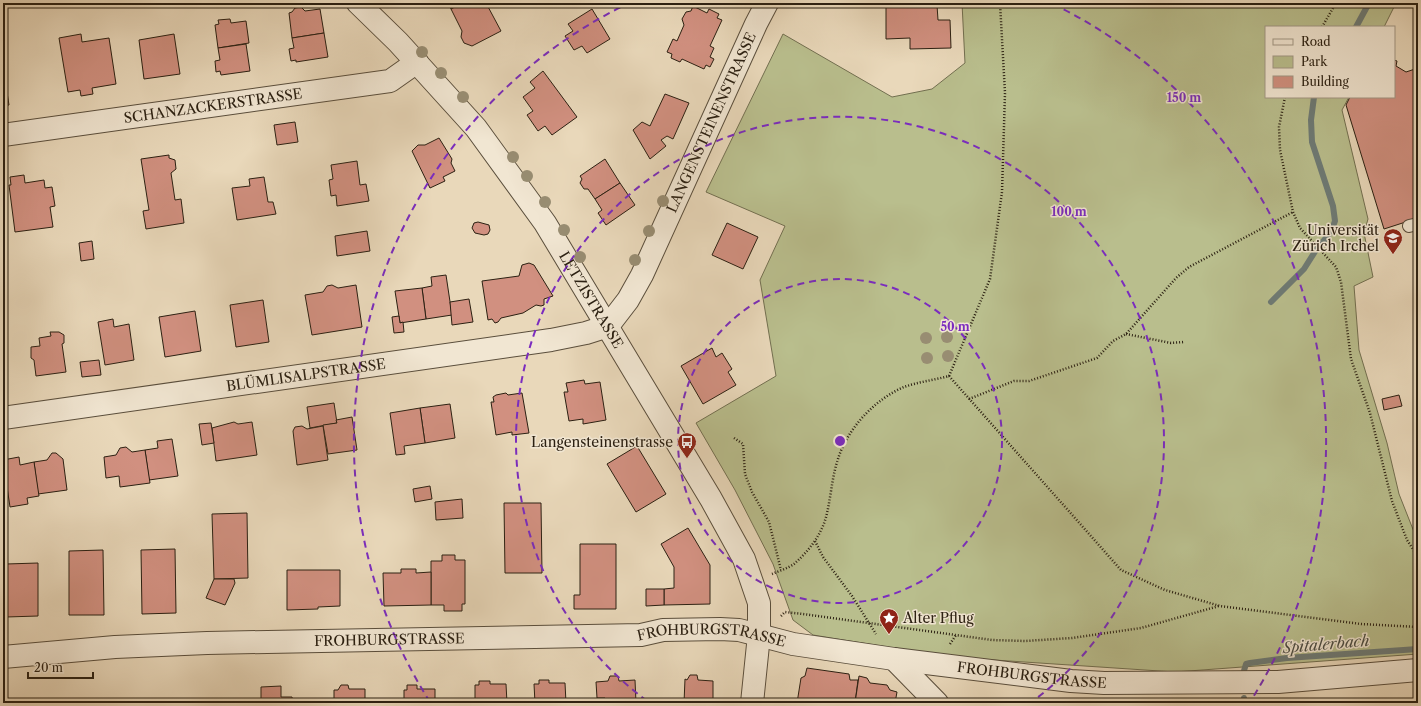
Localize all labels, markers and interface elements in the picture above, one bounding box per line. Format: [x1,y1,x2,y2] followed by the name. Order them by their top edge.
[1265,26,1395,98] legend
[663,29,760,215] street label: LANGENSTEINENSTRASSE
[1301,34,1331,49] text: Road
[1301,54,1328,69] text: Park
[1301,74,1349,89] text: Building
[123,84,303,127] street label: SCHANZACKERSTRASSE
[1167,90,1201,105] text: 150 m
[1051,204,1087,219] text: 100 m
[1292,221,1379,255] place label: Universität Zürich Irchel
[1382,227,1404,255] school or university icon: Universität Zürich Irchel
[555,248,627,352] street label: LETZISTRASSE
[940,319,970,334] text: 50 m
[225,355,387,395] street label: BLÜMLISALPSTRASSE
[676,431,698,459] bus stop icon: Langensteinenstrasse
[531,433,673,451] place label: Langensteinenstrasse
[833,434,847,448] centre of rings
[878,607,900,635] place icon: Alter Pflug
[902,609,974,627] place label: Alter Pflug
[635,620,788,651] street label: FROHBURGSTRASSE
[314,629,465,650] street label: FROHBURGSTRASSE
[1281,631,1370,657] water label: Spitalerbach
[28,654,93,680] scale bar
[956,658,1107,692] street label: FROHBURGSTRASSE
[34,660,63,675] text: 20 m

